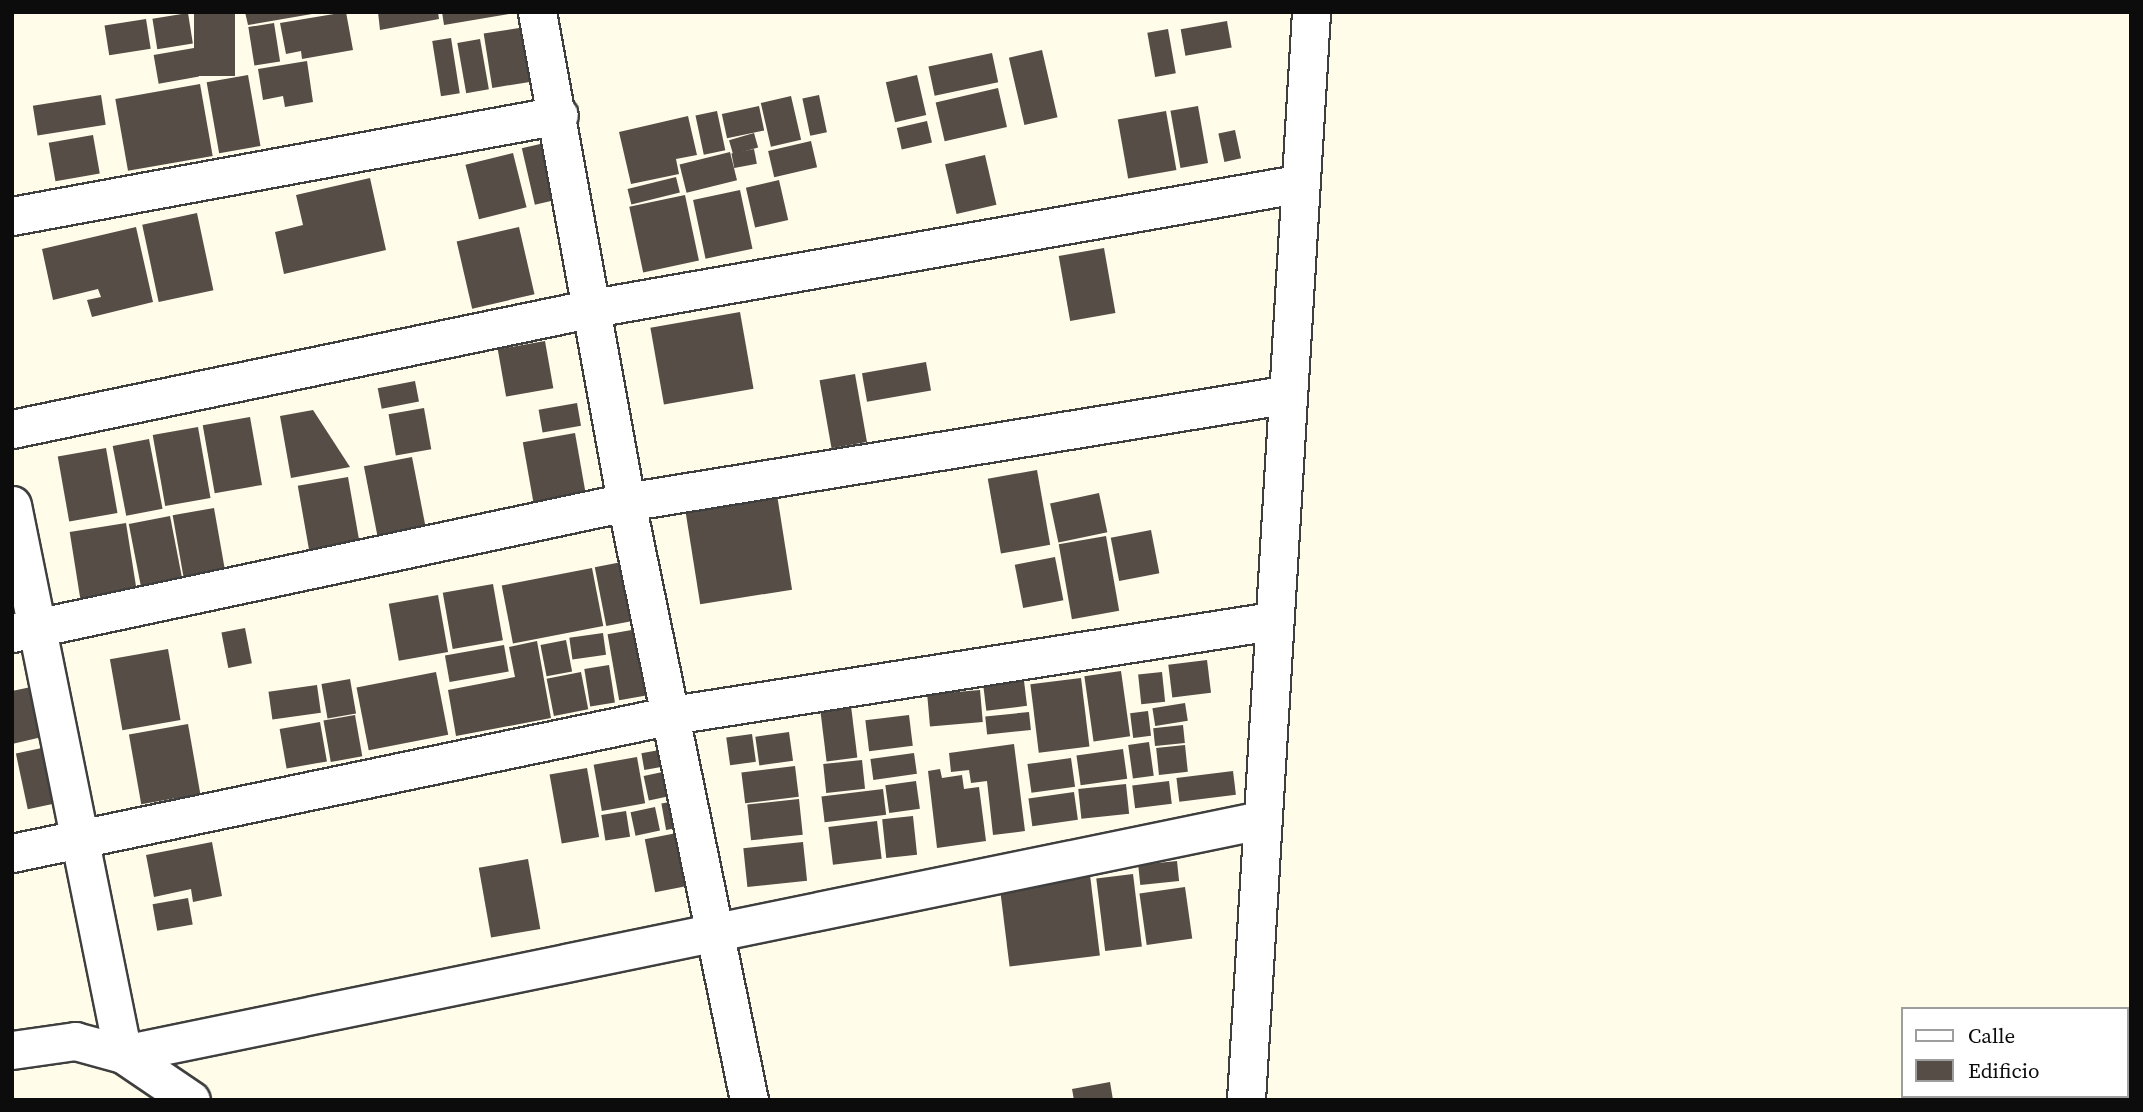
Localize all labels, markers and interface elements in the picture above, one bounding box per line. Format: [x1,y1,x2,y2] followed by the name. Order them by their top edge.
[1902,1007,2129,1098] legend
[1968,1021,2015,1050] text: Calle
[1968,1056,2040,1085] text: Edificio

